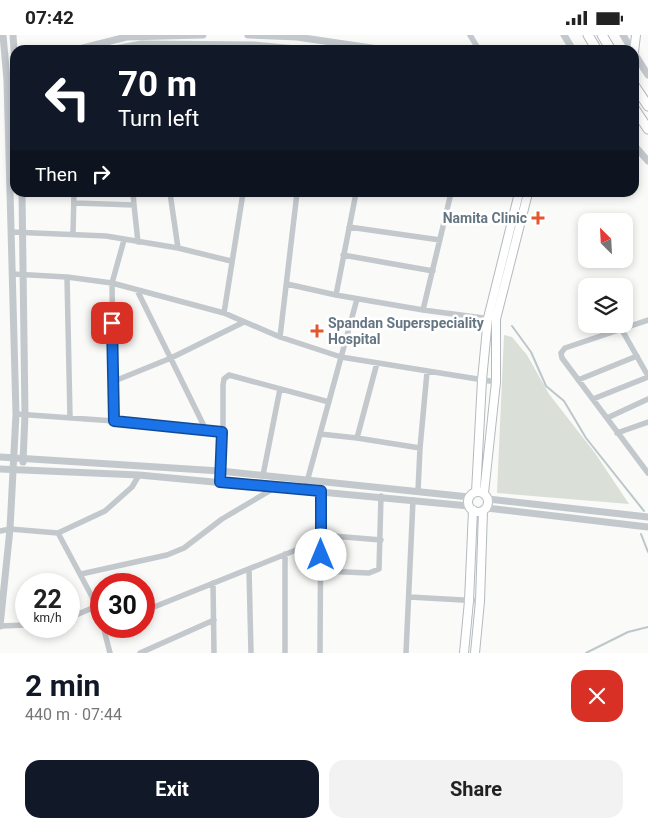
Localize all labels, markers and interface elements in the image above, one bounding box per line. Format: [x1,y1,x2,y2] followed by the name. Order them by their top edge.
[25,6,74,29] text: 07:42
[118,64,197,105] text: 70 m
[35,65,100,130] icon: left
[118,106,199,131] text: Turn left
[87,160,115,188] icon: right
[35,163,77,186] text: Then
[443,210,527,226] place label: Namita Clinic
[531,211,545,225] marker: Namita Clinic
[578,213,632,267] north arrow
[578,213,633,333] map controls
[578,278,633,333] button: layers
[91,302,133,344] pin
[98,309,126,337] icon: arrive
[328,315,485,347] place label: Spandan Superspeciality Hospital
[310,324,324,338] marker: Spandan Superspeciality Hospital
[294,528,346,580] position arrow
[90,573,155,638] speed limit sign: 30
[33,585,62,614] text: 22
[33,611,62,625] text: km/h
[25,668,100,703] text: 2 min
[571,670,623,722] button: close
[25,705,122,724] text: 440 m · 07:44
[25,760,319,818] button: Exit
[329,760,623,818] button: Share

